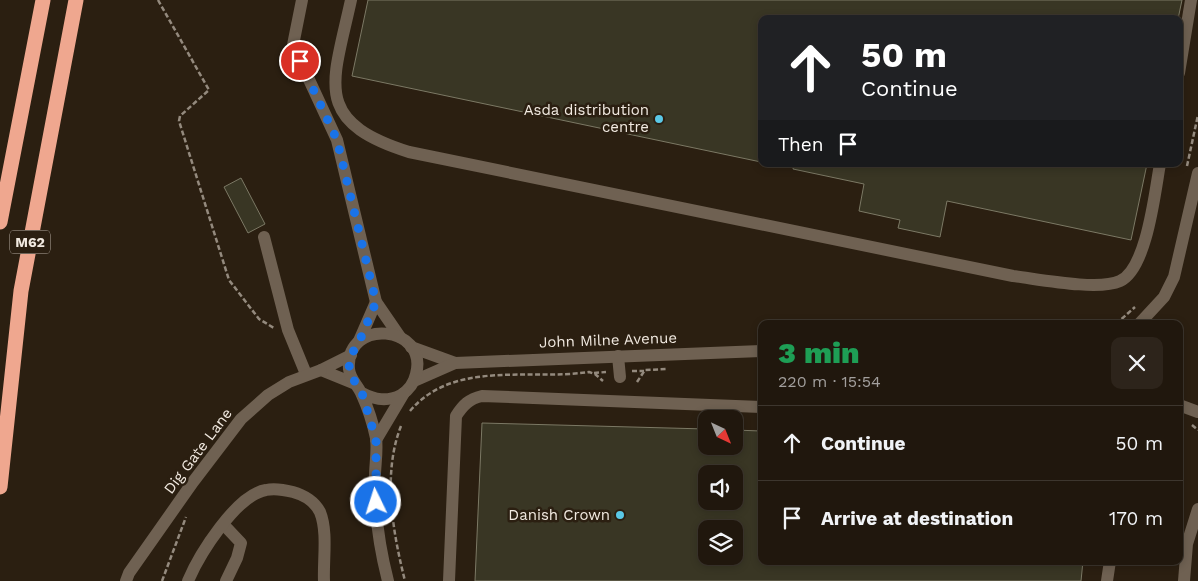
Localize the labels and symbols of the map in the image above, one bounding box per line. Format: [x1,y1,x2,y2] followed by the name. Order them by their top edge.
[279,40,321,82] pin
[524,101,649,136] place label: Asda distribution centre
[653,113,665,125] marker: Asda distribution centre
[10,230,50,253] road number: M62
[539,329,677,351] street label: John Milne Avenue
[160,405,236,497] street label: Dig Gate Lane
[698,410,742,455] north arrow
[349,475,401,527] position arrow
[508,506,610,524] place label: Danish Crown
[614,509,626,521] marker: Danish Crown

